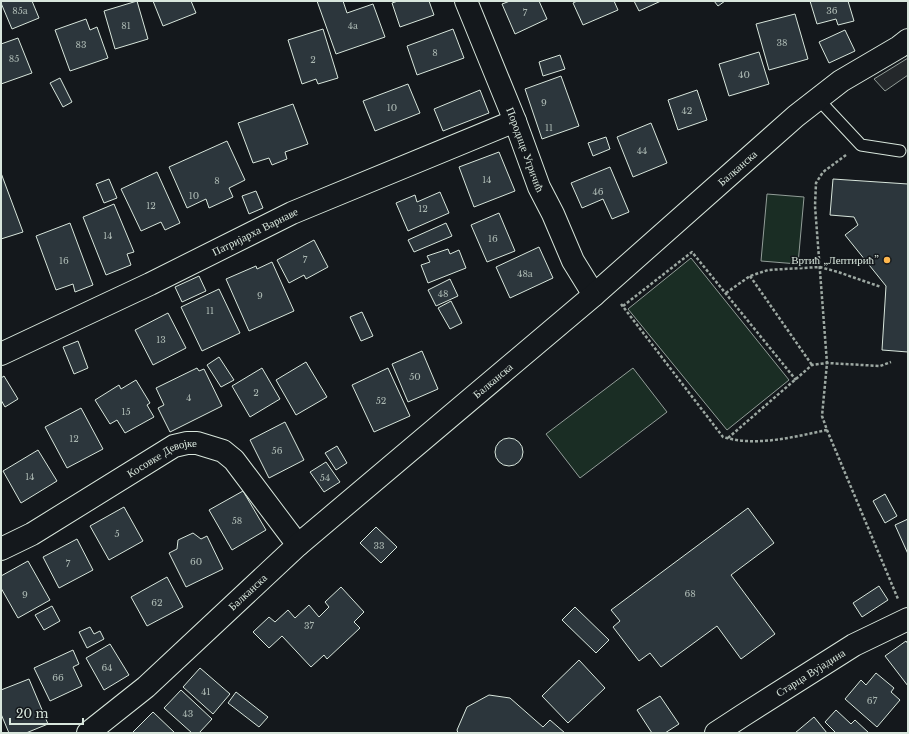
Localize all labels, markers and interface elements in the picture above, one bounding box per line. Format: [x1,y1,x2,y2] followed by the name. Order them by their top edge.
[12,5,28,16] house number: 85a
[826,5,838,16] house number: 36
[523,7,528,18] house number: 7
[121,20,131,31] house number: 81
[348,20,358,31] house number: 4a
[777,37,788,48] house number: 38
[76,39,87,50] house number: 83
[432,47,438,58] house number: 8
[9,53,19,64] house number: 85
[310,54,316,65] house number: 2
[738,69,750,80] house number: 40
[541,97,547,108] house number: 9
[387,102,397,113] house number: 10
[503,105,548,195] street label: Породице Угричић
[682,105,692,116] house number: 42
[545,122,553,133] house number: 11
[637,145,647,156] house number: 44
[715,147,760,189] street label: Балканска
[482,174,492,185] house number: 14
[214,175,220,186] house number: 8
[592,186,604,197] house number: 46
[189,190,199,201] house number: 10
[146,200,156,211] house number: 12
[418,203,428,214] house number: 12
[210,204,300,259] street label: Патријарха Варнаве
[103,230,113,241] house number: 14
[488,233,498,244] house number: 16
[791,253,879,267] place label: Вртић „Лептирић”
[303,254,308,265] house number: 7
[59,255,69,266] house number: 16
[882,255,892,265] marker: Вртић „Лептирић”
[517,268,533,279] house number: 48a
[438,288,448,299] house number: 48
[257,290,263,301] house number: 9
[206,305,214,316] house number: 11
[156,334,166,345] house number: 13
[470,360,516,401] street label: Балканска
[409,371,421,382] house number: 50
[253,387,259,398] house number: 2
[186,392,192,403] house number: 4
[376,395,386,406] house number: 52
[121,406,131,417] house number: 15
[69,433,79,444] house number: 12
[124,436,197,481] street label: Косовке Девојке
[272,445,283,456] house number: 56
[25,471,35,482] house number: 14
[320,472,330,483] house number: 54
[232,515,242,526] house number: 58
[114,528,120,539] house number: 5
[373,540,385,551] house number: 33
[190,556,202,567] house number: 60
[66,558,71,569] house number: 7
[225,571,270,614] street label: Балканска
[684,588,696,599] house number: 68
[22,589,28,600] house number: 9
[151,597,163,608] house number: 62
[304,620,315,631] house number: 37
[773,645,848,700] street label: Старца Вујадина
[101,662,113,673] house number: 64
[52,672,64,683] house number: 66
[201,686,211,697] house number: 41
[867,695,878,706] house number: 67
[10,700,83,726] scale bar
[16,706,48,721] text: 20 m
[183,708,193,719] house number: 43

